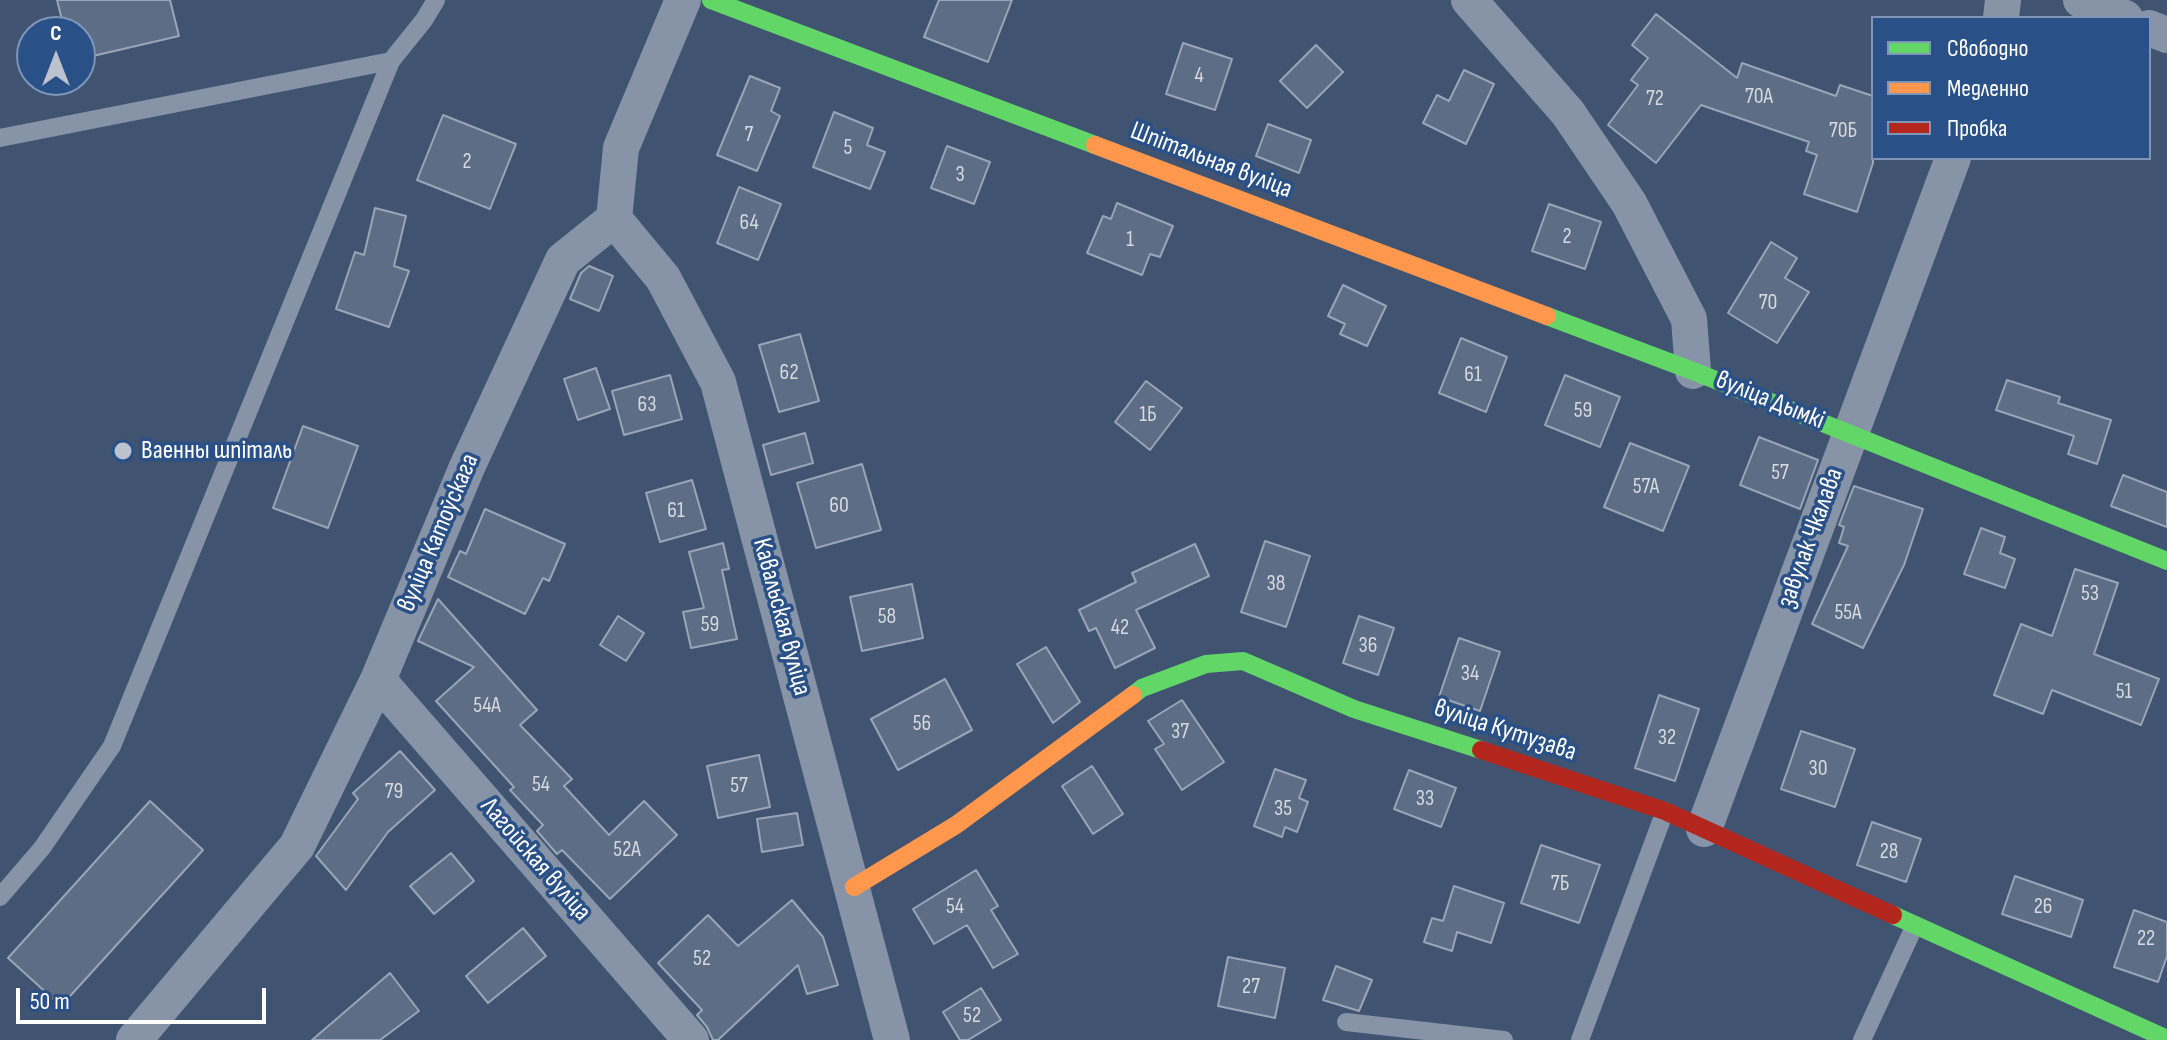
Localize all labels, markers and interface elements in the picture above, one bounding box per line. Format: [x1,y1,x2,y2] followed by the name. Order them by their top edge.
[16,16,96,96] north arrow
[1871,16,2151,160] legend
[50,20,62,47] text: С
[1947,34,2028,63] text: Свободно
[1194,63,1204,89] house number: 4
[1947,74,2029,103] text: Медленно
[1745,84,1773,110] house number: 70А
[1646,86,1664,112] house number: 72
[1947,114,2007,143] text: Пробка
[1126,116,1296,206] street label: Шпітальная вуліца
[1829,118,1857,144] house number: 70Б
[745,122,753,148] house number: 7
[844,135,852,161] house number: 5
[462,149,472,175] house number: 2
[955,162,965,188] house number: 3
[739,210,759,236] house number: 64
[1562,224,1572,250] house number: 2
[1126,227,1134,253] house number: 1
[1759,290,1777,316] house number: 70
[780,360,798,386] house number: 62
[1464,362,1482,388] house number: 61
[1711,365,1829,437] street label: вуліца Дымкі
[638,392,656,418] house number: 63
[1574,398,1592,424] house number: 59
[1139,402,1157,428] house number: 1Б
[141,435,292,467] place label: Ваенны шпіталь
[112,440,134,462] marker: Ваенны шпіталь
[392,449,486,617] street label: вуліца Катоўскага
[1771,460,1789,486] house number: 57
[1771,464,1851,612] street label: завулак Чкалава
[1633,474,1659,500] house number: 57А
[829,493,849,519] house number: 60
[667,498,685,524] house number: 61
[745,535,817,699] street label: Кавальская вуліца
[1267,571,1285,597] house number: 38
[2081,581,2099,607] house number: 53
[1834,600,1862,626] house number: 55А
[878,604,896,630] house number: 58
[701,612,719,638] house number: 59
[1111,615,1129,641] house number: 42
[1359,633,1377,659] house number: 36
[1461,661,1479,687] house number: 34
[2116,679,2132,705] house number: 51
[473,693,501,719] house number: 54А
[1430,693,1580,769] street label: вуліца Кутузава
[913,711,931,737] house number: 56
[1171,719,1189,745] house number: 37
[1658,725,1676,751] house number: 32
[1808,756,1828,782] house number: 30
[532,772,550,798] house number: 54
[730,773,748,799] house number: 57
[385,779,403,805] house number: 79
[1416,786,1434,812] house number: 33
[473,792,597,928] street label: Лагойская вуліца
[1274,796,1292,822] house number: 35
[613,837,641,863] house number: 52А
[1880,839,1898,865] house number: 28
[1551,871,1569,897] house number: 7Б
[946,894,964,920] house number: 54
[2034,894,2052,920] house number: 26
[2137,926,2155,952] house number: 22
[693,946,711,972] house number: 52
[20,972,270,1022] scale bar
[1242,974,1260,1000] house number: 27
[30,987,70,1016] text: 50 m
[963,1003,981,1029] house number: 52

